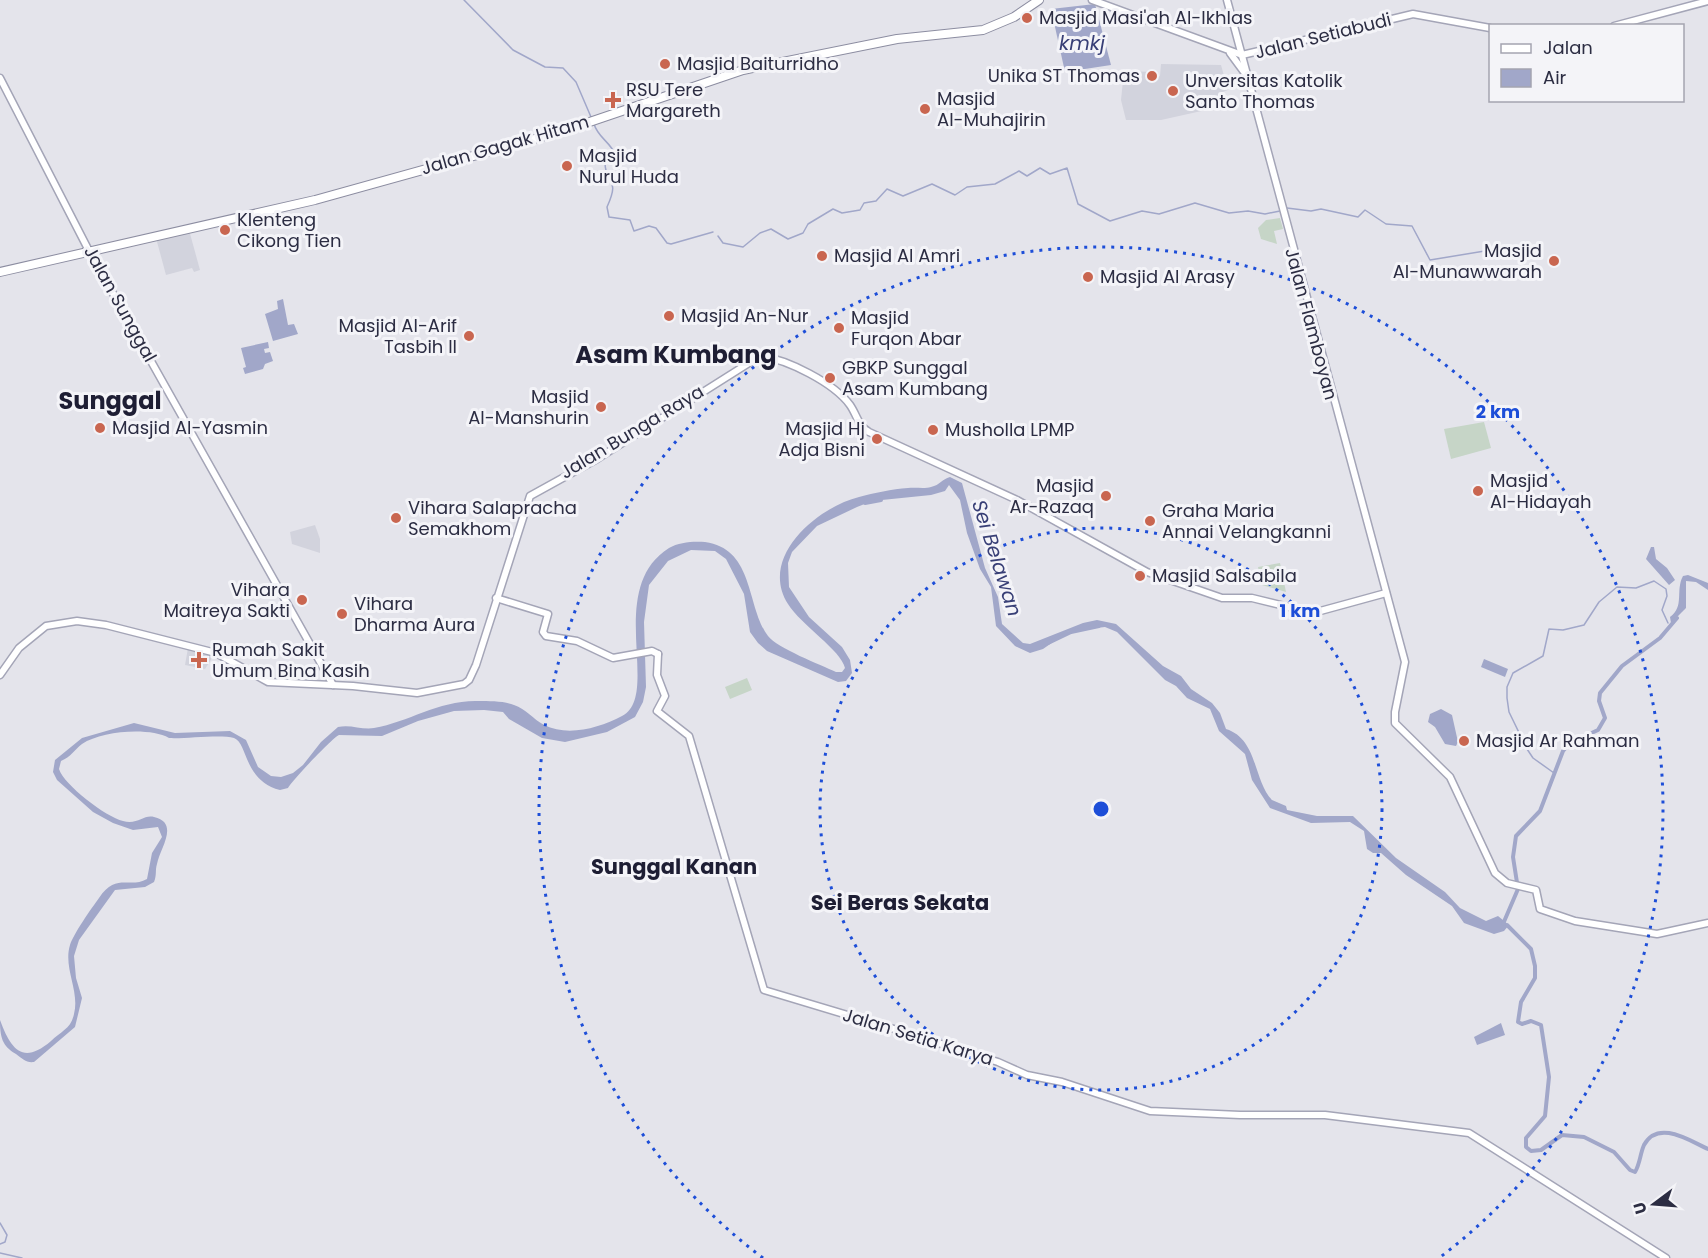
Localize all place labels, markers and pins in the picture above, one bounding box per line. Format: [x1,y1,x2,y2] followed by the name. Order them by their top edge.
[1039,5,1252,30] place label: Masjid Masi'ah Al-Ikhlas
[1020,11,1034,25] marker: Masjid Masi'ah Al-Ikhlas
[677,51,839,76] place label: Masjid Baiturridho
[658,57,672,71] marker: Masjid Baiturridho
[988,63,1140,88] place label: Unika ST Thomas
[1185,68,1343,114] place label: Unversitas Katolik Santo Thomas
[1145,69,1159,83] marker: Unika ST Thomas
[626,77,721,123] place label: RSU Tere Margareth
[1166,84,1180,98] marker: Unversitas Katolik Santo Thomas
[937,86,1046,132] place label: Masjid Al-Muhajirin
[604,91,622,109] marker: RSU Tere Margareth
[918,102,932,116] marker: Masjid Al-Muhajirin
[579,143,679,189] place label: Masjid Nurul Huda
[560,159,574,173] marker: Masjid Nurul Huda
[237,207,341,253] place label: Klenteng Cikong Tien
[218,223,232,237] marker: Klenteng Cikong Tien
[1393,238,1542,284] place label: Masjid Al-Munawwarah
[834,243,960,268] place label: Masjid Al Amri
[815,249,829,263] marker: Masjid Al Amri
[1547,254,1561,268] marker: Masjid Al-Munawwarah
[1100,264,1235,289] place label: Masjid Al Arasy
[1081,270,1095,284] marker: Masjid Al Arasy
[681,303,809,328] place label: Masjid An-Nur
[851,305,962,351] place label: Masjid Furqon Abar
[662,309,676,323] marker: Masjid An-Nur
[338,313,457,359] place label: Masjid Al-Arif Tasbih II
[832,321,846,335] marker: Masjid Furqon Abar
[462,329,476,343] marker: Masjid Al-Arif Tasbih II
[842,355,988,401] place label: GBKP Sunggal Asam Kumbang
[823,371,837,385] marker: GBKP Sunggal Asam Kumbang
[468,384,589,430] place label: Masjid Al-Manshurin
[594,400,608,414] marker: Masjid Al-Manshurin
[112,415,268,440] place label: Masjid Al-Yasmin
[778,416,865,462] place label: Masjid Hj Adja Bisni
[945,417,1074,442] place label: Musholla LPMP
[93,421,107,435] marker: Masjid Al-Yasmin
[926,423,940,437] marker: Musholla LPMP
[870,432,884,446] marker: Masjid Hj Adja Bisni
[1490,468,1592,514] place label: Masjid Al-Hidayah
[1010,473,1094,519] place label: Masjid Ar-Razaq
[1471,484,1485,498] marker: Masjid Al-Hidayah
[1099,489,1113,503] marker: Masjid Ar-Razaq
[408,495,577,541] place label: Vihara Salapracha Semakhom
[1162,498,1331,544] place label: Graha Maria Annai Velangkanni
[389,511,403,525] marker: Vihara Salapracha Semakhom
[1143,514,1157,528] marker: Graha Maria Annai Velangkanni
[1152,563,1297,588] place label: Masjid Salsabila
[1133,569,1147,583] marker: Masjid Salsabila
[163,577,290,623] place label: Vihara Maitreya Sakti
[354,591,475,637] place label: Vihara Dharma Aura
[295,593,309,607] marker: Vihara Maitreya Sakti
[335,607,349,621] marker: Vihara Dharma Aura
[212,637,370,683] place label: Rumah Sakit Umum Bina Kasih
[190,651,208,669] marker: Rumah Sakit Umum Bina Kasih
[1476,728,1639,753] place label: Masjid Ar Rahman
[1457,734,1471,748] marker: Masjid Ar Rahman
[1091,799,1111,819] centre of rings

